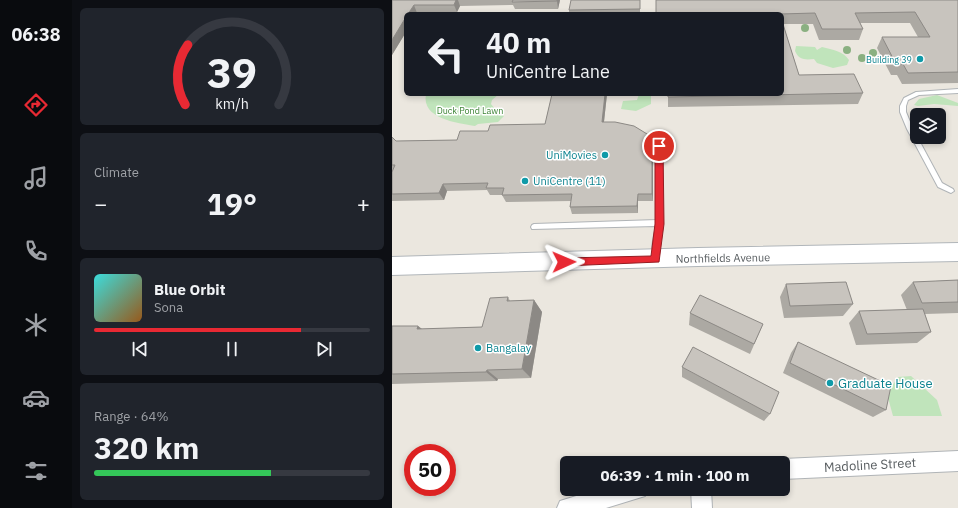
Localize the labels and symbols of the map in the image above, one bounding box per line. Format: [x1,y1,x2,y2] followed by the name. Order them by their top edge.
[866,54,912,65] place label: Building 39
[915,54,925,64] marker: Building 39
[437,105,503,116] park label: Duck Pond Lawn
[642,129,676,163] pin
[546,148,597,162] place label: UniMovies
[600,150,610,160] marker: UniMovies
[533,174,606,188] place label: UniCentre (11)
[520,176,530,186] marker: UniCentre (11)
[543,241,585,283] position arrow
[676,250,770,266] street label: Northfields Avenue
[486,341,532,355] place label: Bangalay
[473,343,483,353] marker: Bangalay
[838,375,933,392] place label: Graduate House
[825,378,835,388] marker: Graduate House
[404,444,456,496] speed limit sign: 50
[823,454,917,476] street label: Madoline Street

